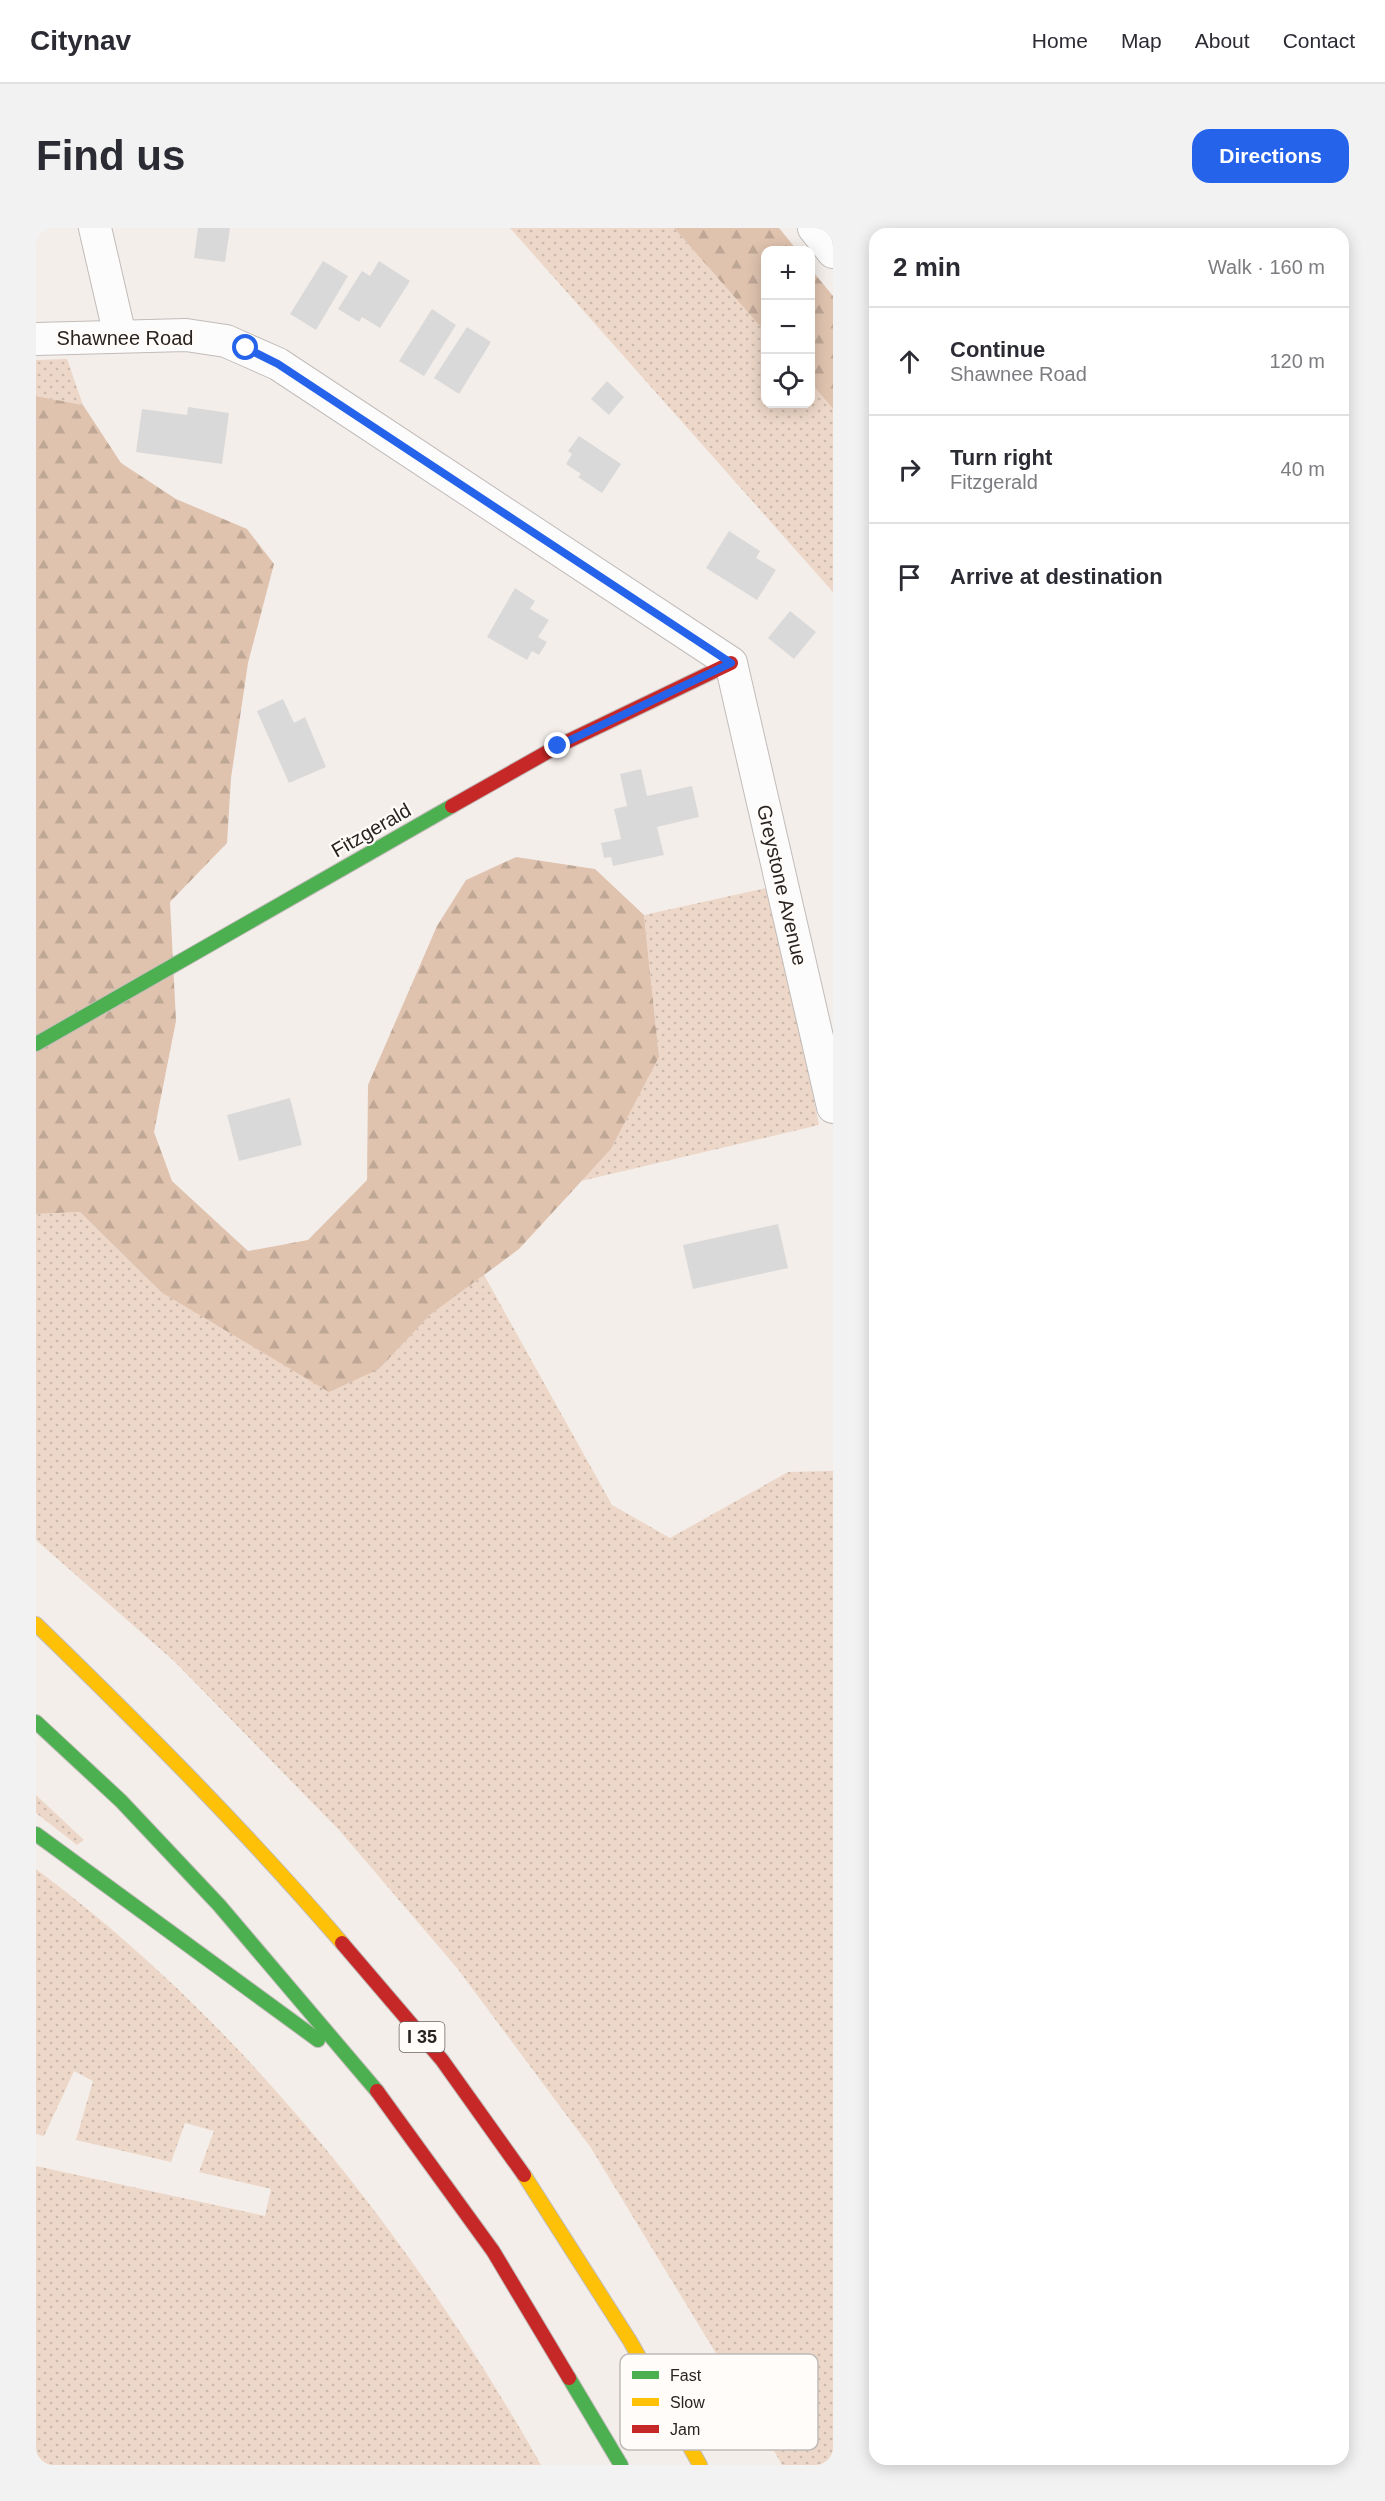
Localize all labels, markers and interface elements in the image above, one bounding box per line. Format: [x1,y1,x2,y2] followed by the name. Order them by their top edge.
[30,25,131,56] text: Citynav
[1032,29,1088,52] text: Home
[1121,29,1162,52] text: Map
[1195,29,1250,52] text: About
[1283,29,1355,52] text: Contact
[1192,129,1349,183] button: Directions
[36,132,185,179] text: Find us
[761,246,815,408] map controls
[761,246,815,300] button: +
[893,252,961,282] text: 2 min
[1208,256,1325,278] text: Walk · 160 m
[761,300,815,354] button: −
[57,327,193,349] street label: Shawnee Road
[232,334,258,360] route start
[950,337,1045,362] text: Continue
[893,345,926,378] icon: ahead
[1269,350,1325,372] text: 120 m
[761,354,815,408] button: locate
[950,363,1087,385] text: Shawnee Road
[950,445,1052,470] text: Turn right
[893,453,926,486] icon: right
[1281,458,1325,480] text: 40 m
[950,471,1038,493] text: Fitzgerald
[893,561,926,594] icon: arrive
[950,564,1163,589] text: Arrive at destination
[544,732,570,758] route end
[327,799,415,861] street label: Fitzgerald
[753,803,811,967] street label: Greystone Avenue
[400,2022,444,2052] road number: I 35
[620,2354,818,2450] legend
[670,2367,702,2384] text: Fast
[670,2394,705,2411] text: Slow
[670,2421,700,2438] text: Jam

